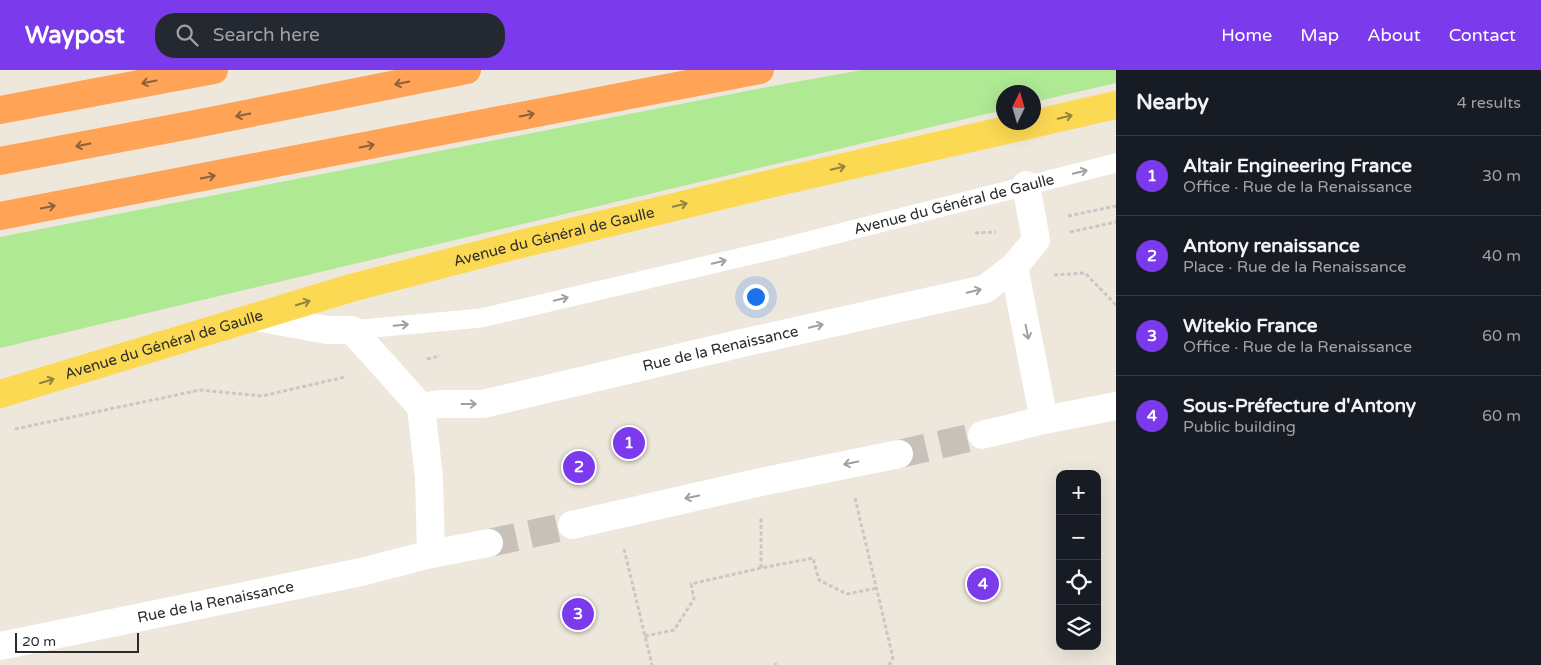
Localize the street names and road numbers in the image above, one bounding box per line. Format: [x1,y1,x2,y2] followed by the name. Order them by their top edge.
[852,170,1056,238] street label: Avenue du Général de Gaulle
[452,203,656,270] street label: Avenue du Général de Gaulle
[62,306,265,383] street label: Avenue du Général de Gaulle
[641,322,800,375] street label: Rue de la Renaissance
[136,577,295,627] street label: Rue de la Renaissance

